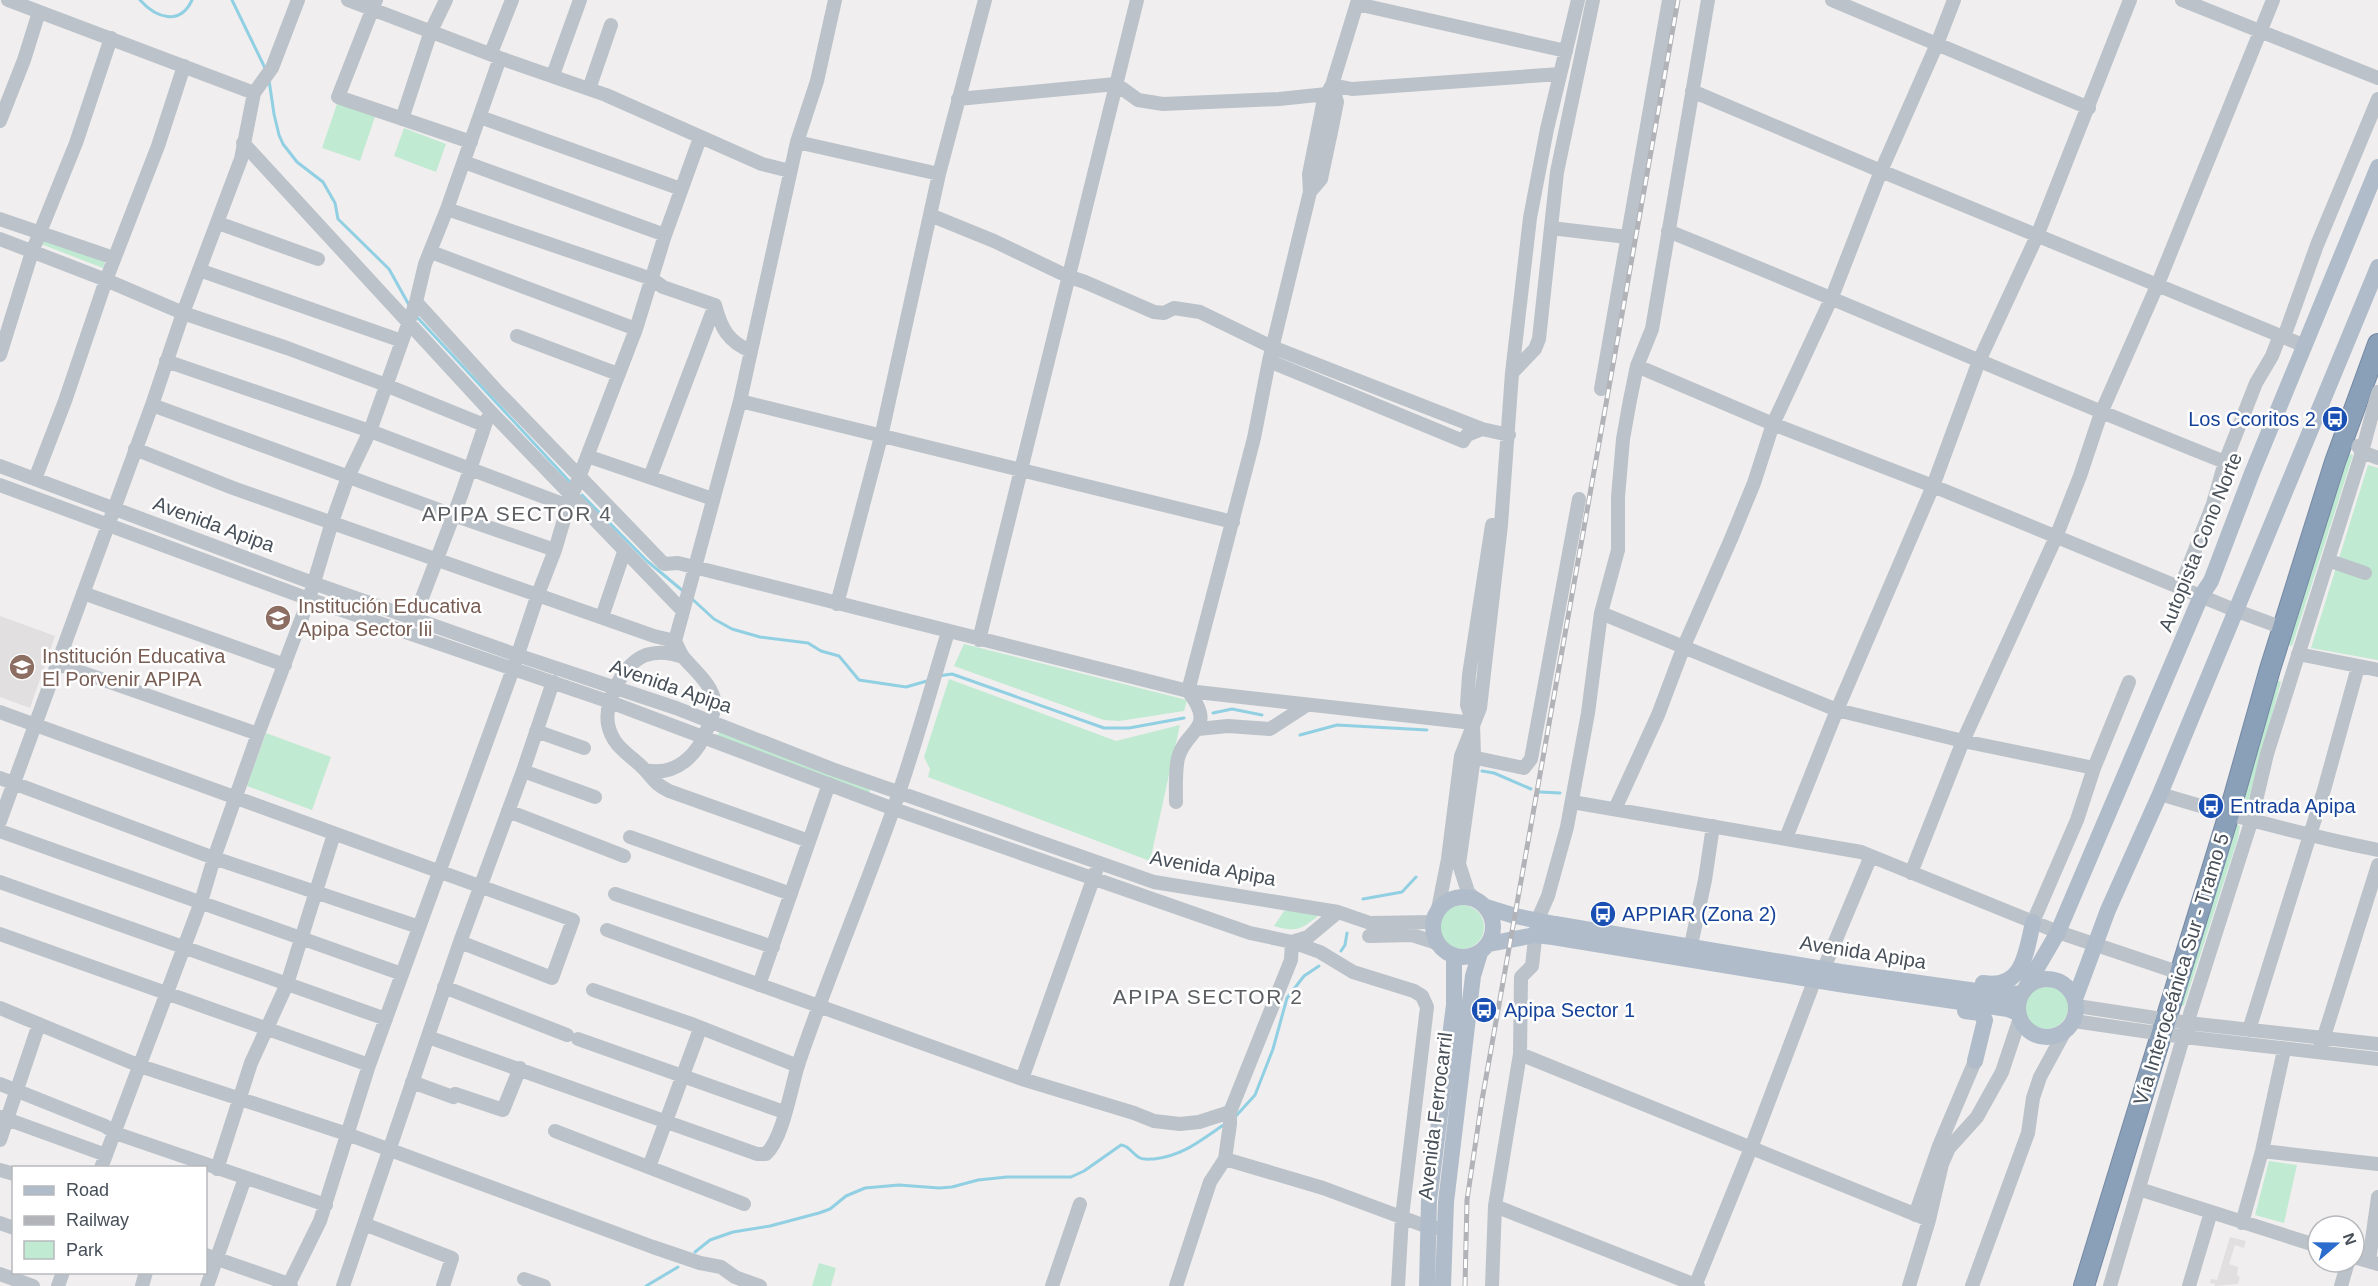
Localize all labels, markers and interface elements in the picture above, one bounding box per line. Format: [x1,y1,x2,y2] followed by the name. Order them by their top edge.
[2320,404,2350,434] bus stop icon: Los Ccoritos 2
[2188,408,2316,430] place label: Los Ccoritos 2
[2154,449,2246,635] street label: Autopista Cono Norte
[150,492,278,556] street label: Avenida Apipa
[422,502,612,525] district label: APIPA SECTOR 4
[298,595,482,640] place label: Institución Educativa Apipa Sector Iii
[263,603,293,633] school or university icon: Institución Educativa Apipa Sector Iii
[42,645,226,690] place label: Institución Educativa El Porvenir APIPA
[7,652,37,682] school or university icon: Institución Educativa El Porvenir APIPA
[607,655,736,717] street label: Avenida Apipa
[2196,791,2226,821] bus stop icon: Entrada Apipa
[2230,795,2357,817] place label: Entrada Apipa
[2129,830,2233,1108] street label: Vía Interoceánica Sur - Tramo 5
[1148,846,1279,890] street label: Avenida Apipa
[1588,899,1618,929] bus stop icon: APPIAR (Zona 2)
[1622,903,1777,925] place label: APPIAR (Zona 2)
[1798,931,1929,973] street label: Avenida Apipa
[1113,985,1303,1008] district label: APIPA SECTOR 2
[1469,995,1499,1025] bus stop icon: Apipa Sector 1
[1504,999,1635,1021] place label: Apipa Sector 1
[1414,1031,1456,1201] street label: Avenida Ferrocarril
[12,1166,207,1274] legend
[66,1180,109,1200] text: Road
[66,1210,129,1230] text: Railway
[2306,1214,2366,1274] north arrow
[2340,1231,2360,1247] text: N
[66,1240,104,1260] text: Park

